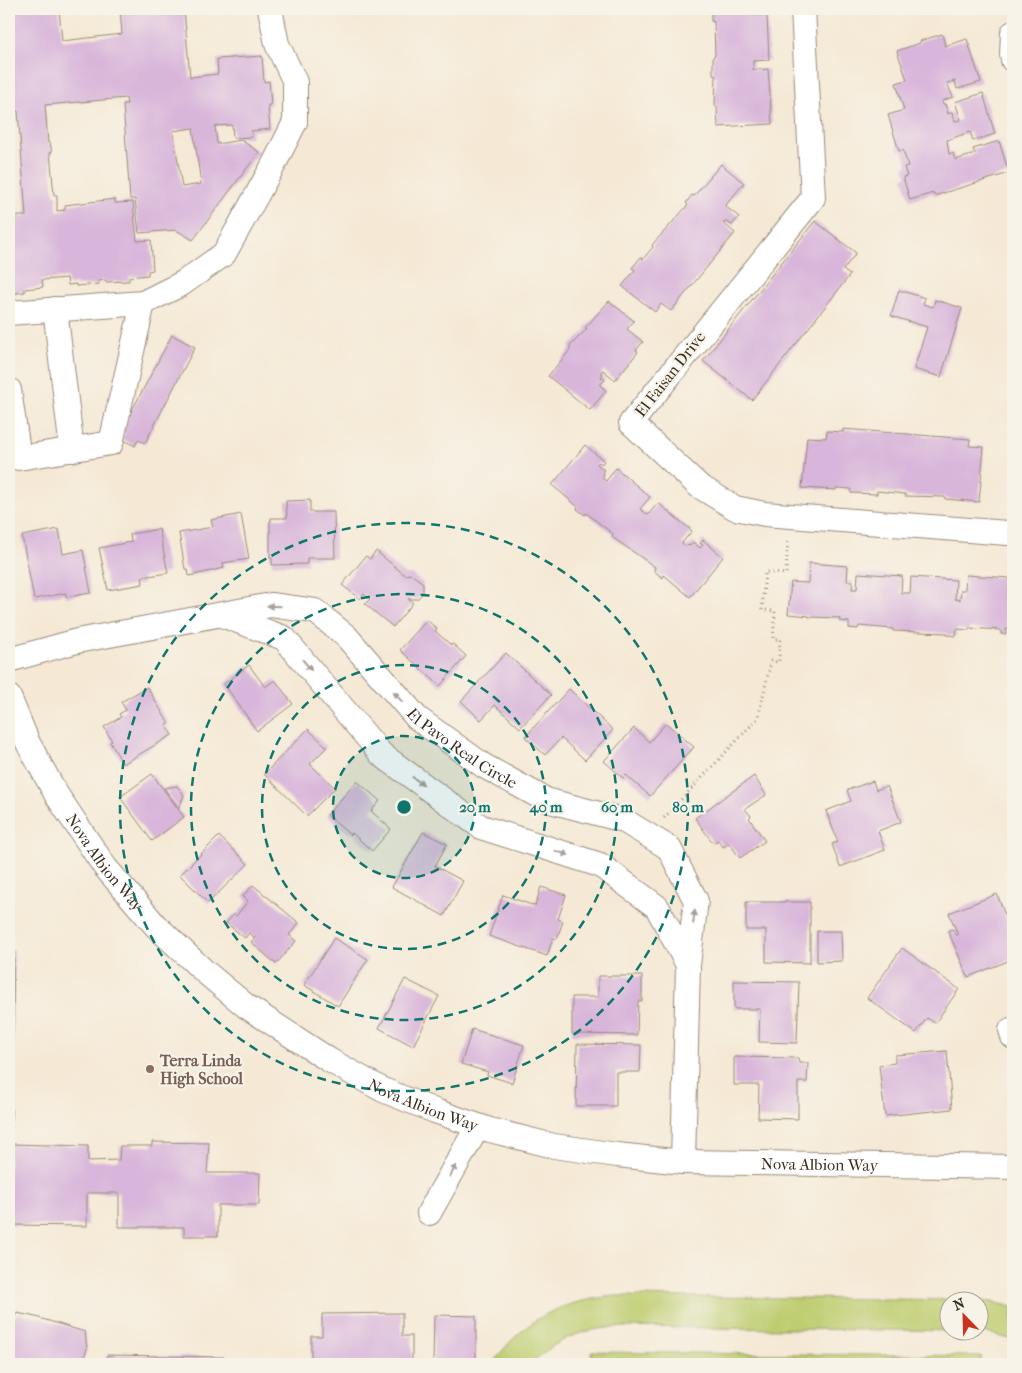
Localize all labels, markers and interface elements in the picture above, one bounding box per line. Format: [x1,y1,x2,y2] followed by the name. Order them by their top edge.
[631,327,709,421] street label: El Faisan Drive
[265,602,281,610] one-way arrow
[301,658,312,671] one-way arrow
[393,691,404,704] one-way arrow
[403,704,521,792] street label: El Pavo Real Circle
[411,776,424,787] one-way arrow
[395,798,413,816] centre of rings
[459,798,491,816] text: 20 m
[529,798,563,816] text: 40 m
[601,798,634,816] text: 60 m
[672,798,704,816] text: 80 m
[62,810,148,915] street label: Nova Albion Way
[555,849,570,857] one-way arrow
[690,908,698,924] one-way arrow
[159,1051,244,1089] place label: Terra Linda High School
[144,1063,156,1075] marker: Terra Linda High School
[365,1074,481,1135] street label: Nova Albion Way
[761,1154,879,1174] street label: Nova Albion Way
[449,1163,457,1178] one-way arrow
[940,1290,990,1340] north arrow
[951,1294,968,1314] text: N

